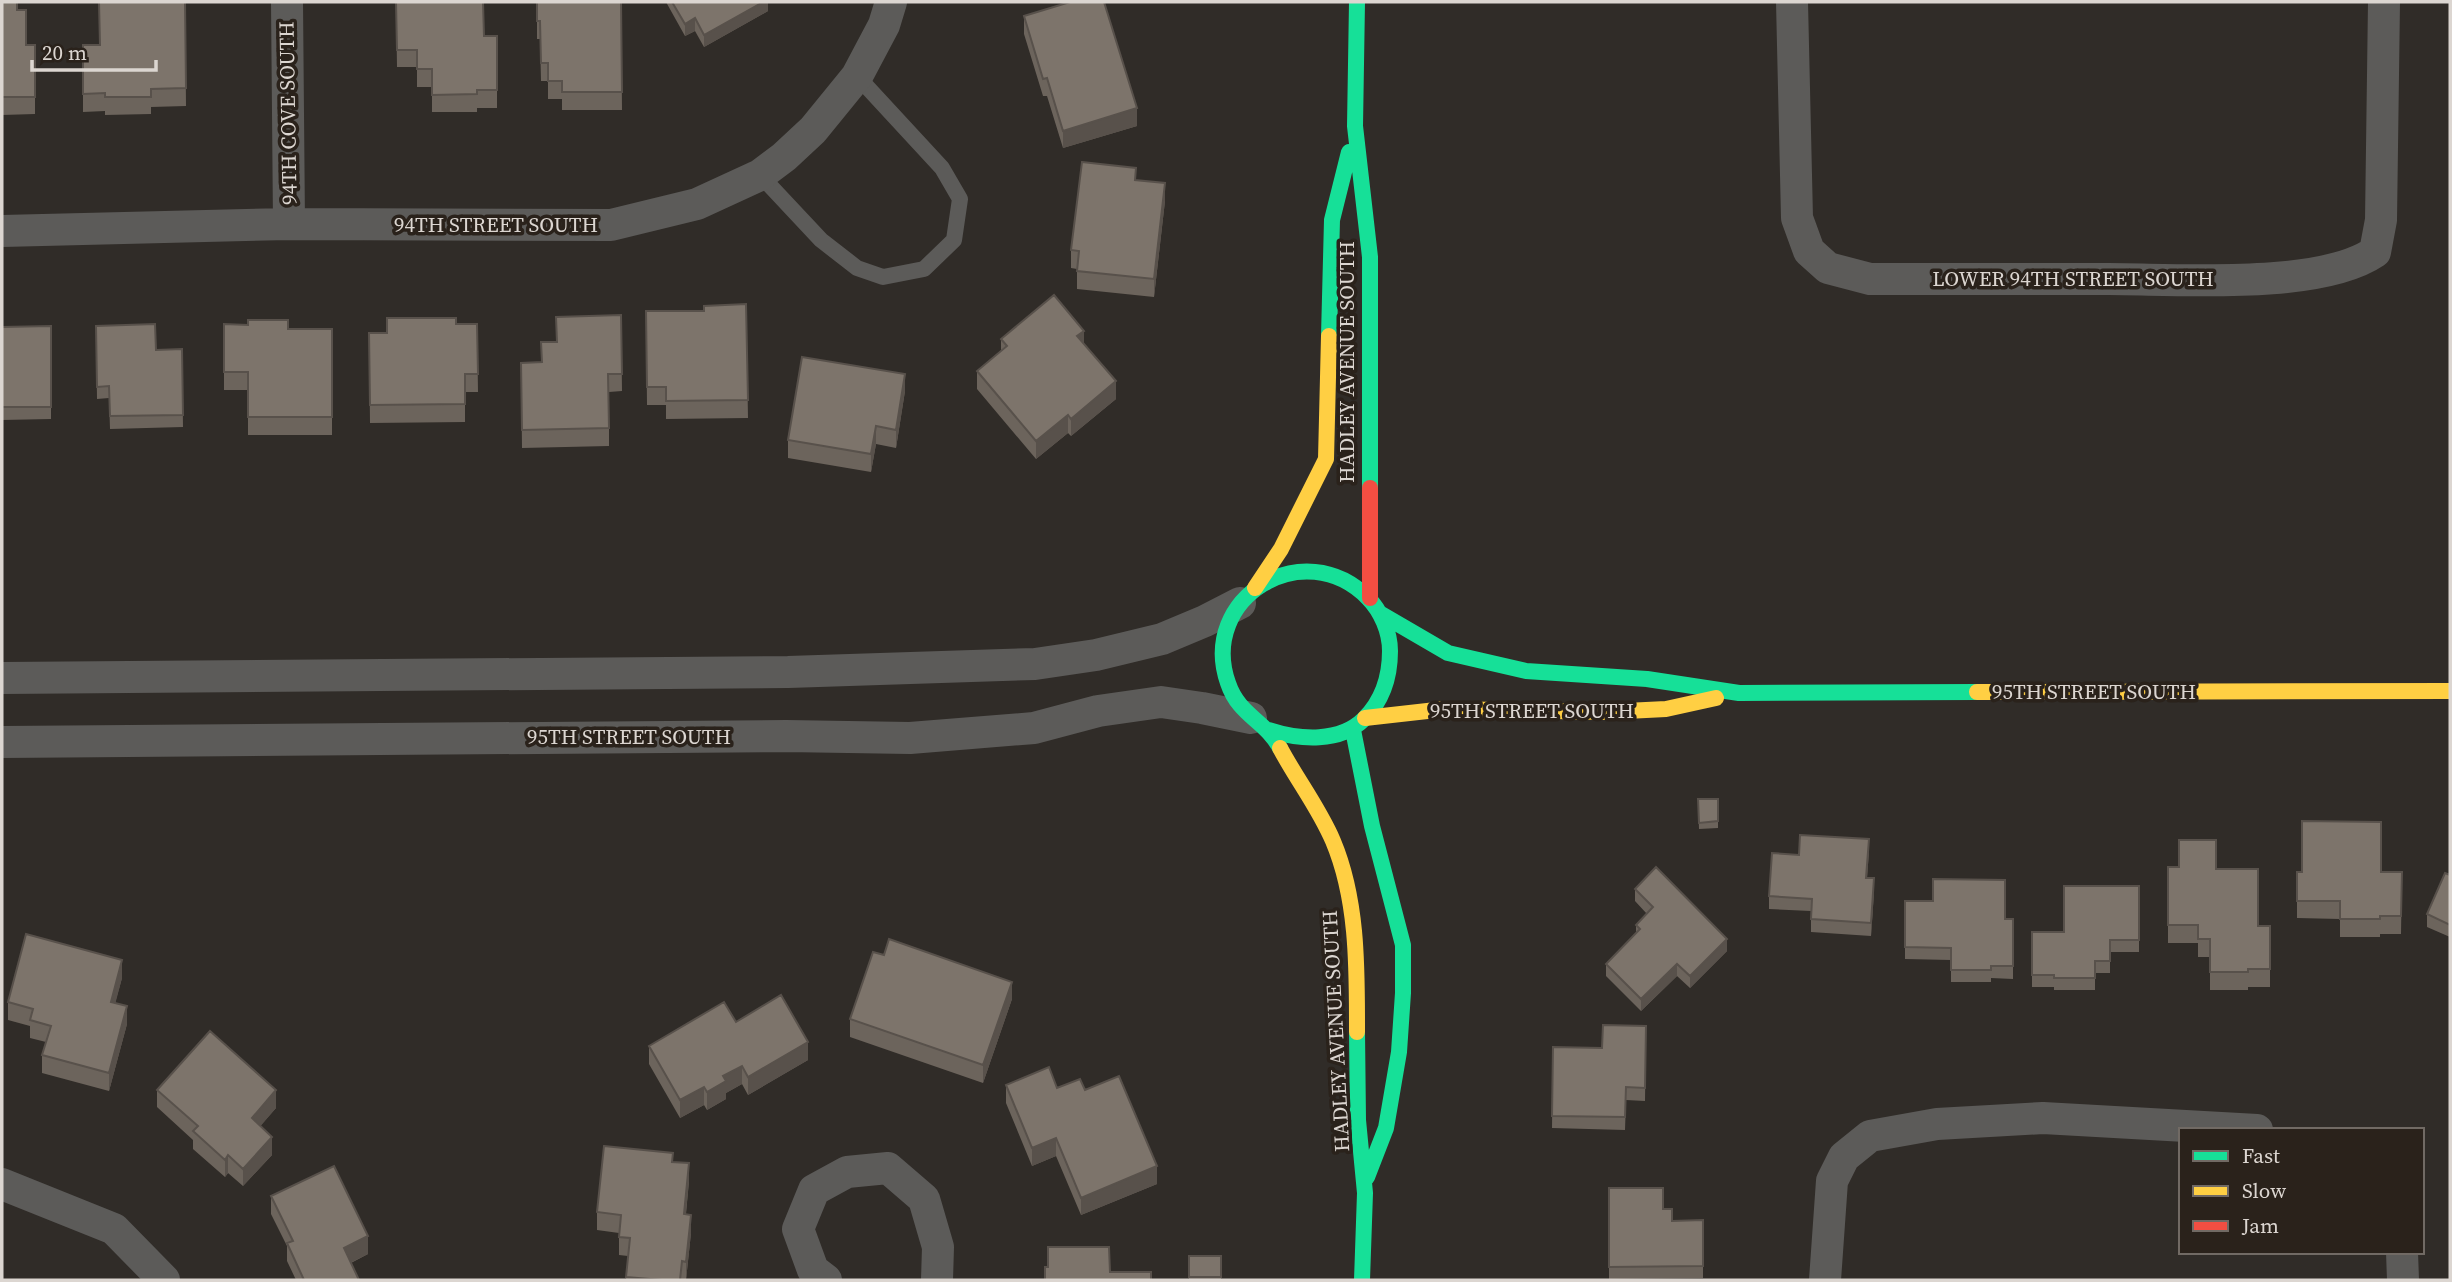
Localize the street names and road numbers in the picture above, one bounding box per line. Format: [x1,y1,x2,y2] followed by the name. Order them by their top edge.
[271,21,304,205] street label: 94TH COVE SOUTH
[394,210,598,239] street label: 94TH STREET SOUTH
[1332,241,1361,483] street label: HADLEY AVENUE SOUTH
[1932,264,2214,293] street label: LOWER 94TH STREET SOUTH
[1992,677,2196,706] street label: 95TH STREET SOUTH
[1430,696,1634,725] street label: 95TH STREET SOUTH
[527,722,731,751] street label: 95TH STREET SOUTH
[1315,909,1356,1153] street label: HADLEY AVENUE SOUTH

